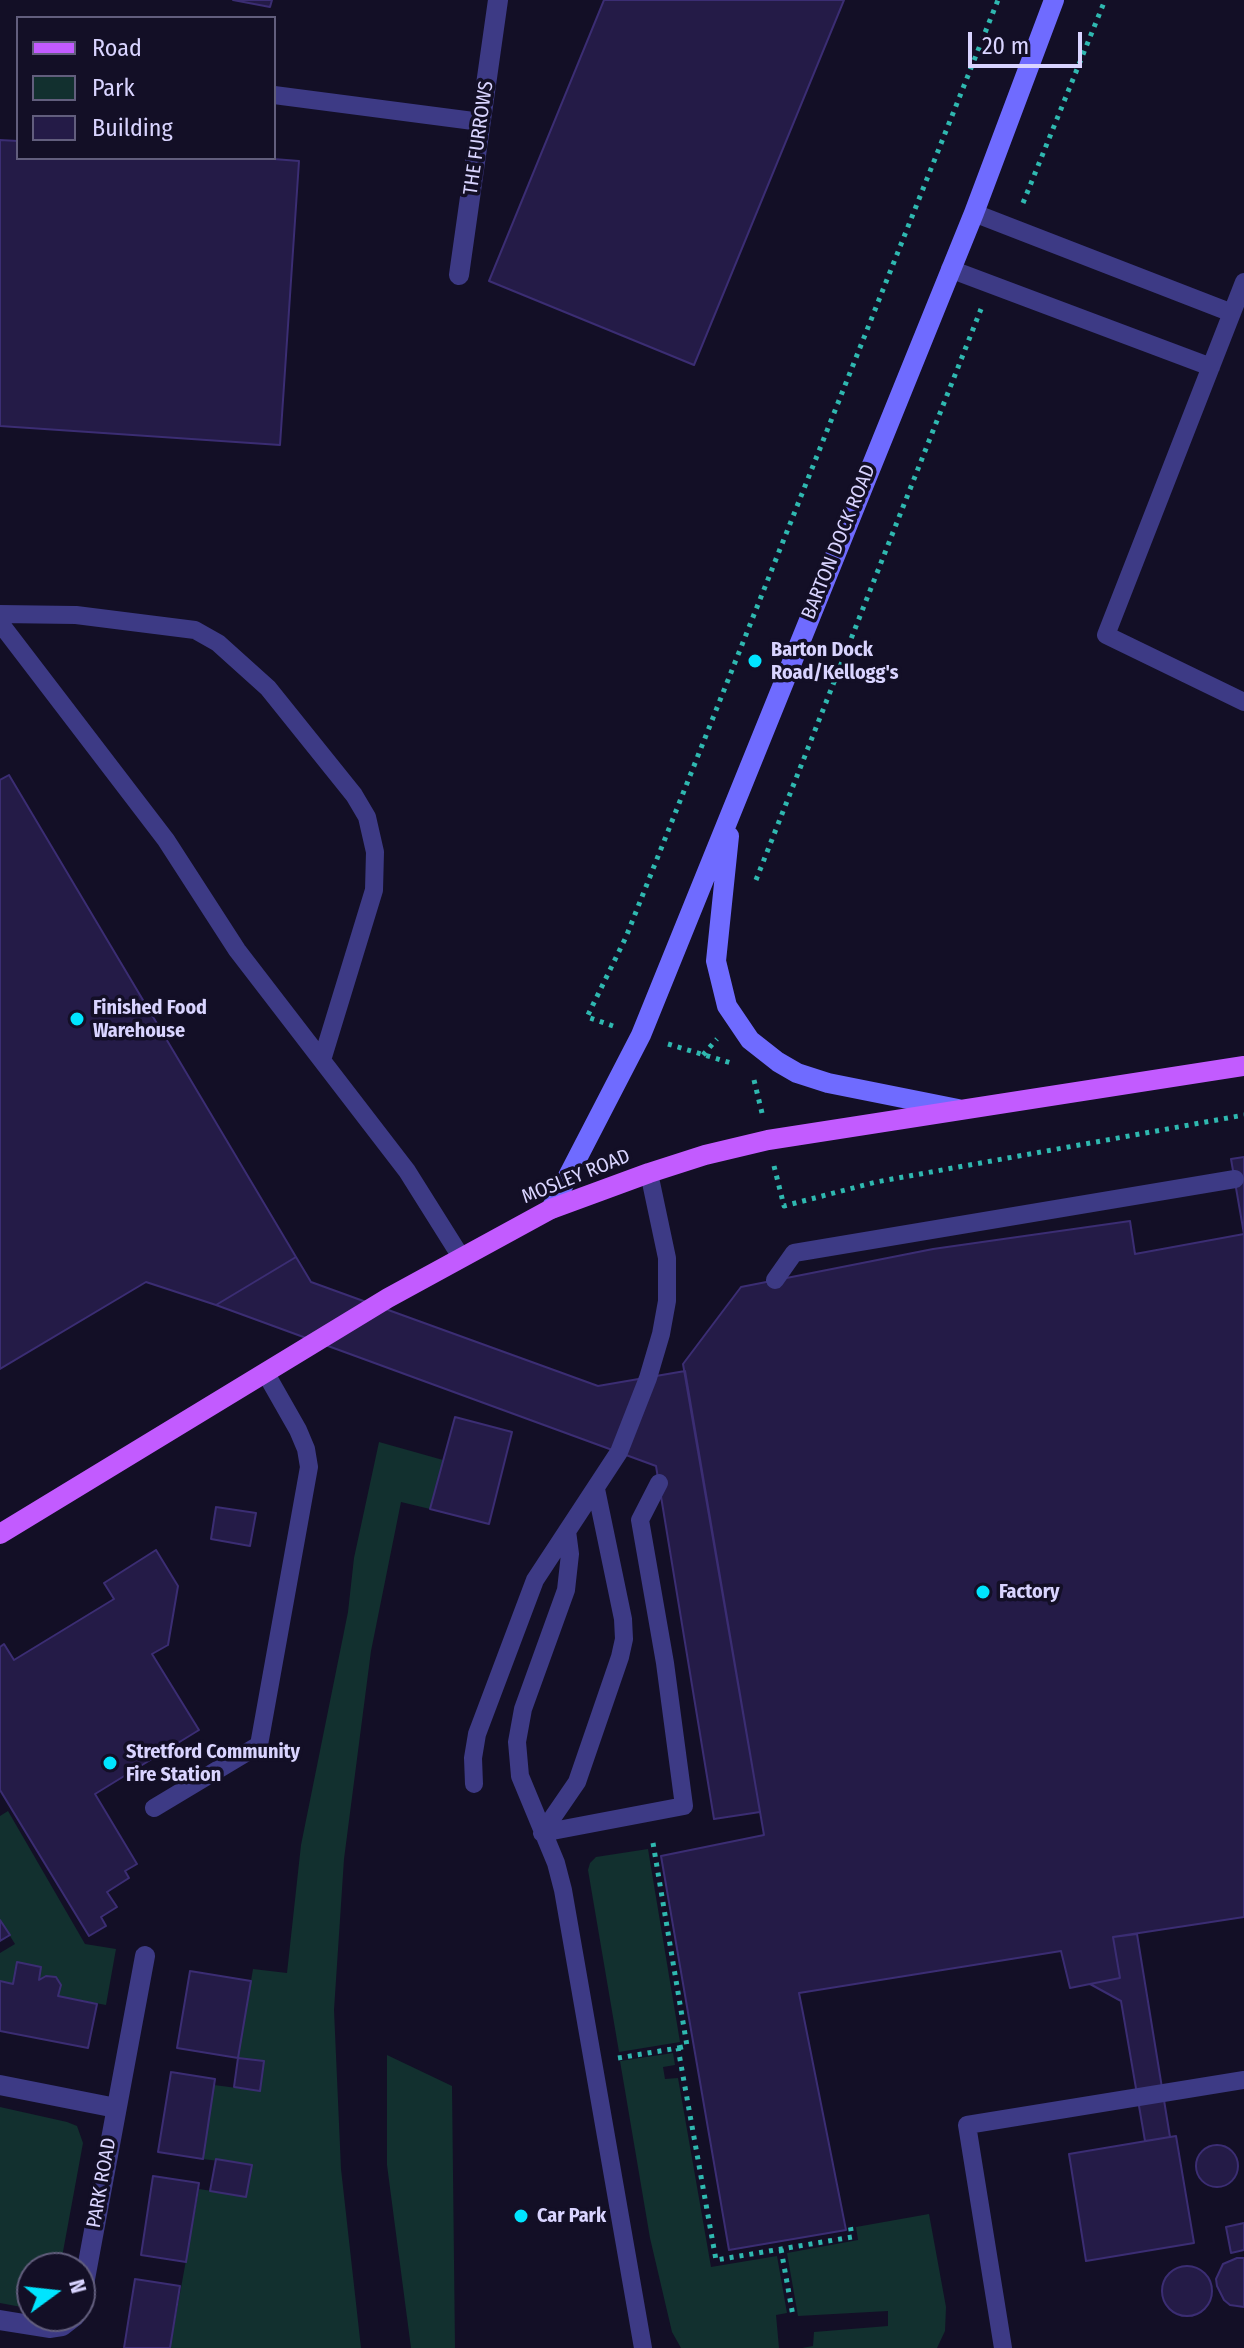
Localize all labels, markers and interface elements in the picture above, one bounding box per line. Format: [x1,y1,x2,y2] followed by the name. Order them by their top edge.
[16,16,276,160] legend
[972,16,1086,66] scale bar
[982,32,1029,60] text: 20 m
[92,34,142,62] text: Road
[92,74,135,102] text: Park
[459,79,499,197] street label: THE FURROWS
[92,114,173,142] text: Building
[797,461,881,623] street label: BARTON DOCK ROAD
[771,638,898,685] place label: Barton Dock Road/Kellogg's
[746,652,764,670] marker: Barton Dock Road/Kellogg's
[93,996,207,1043] place label: Finished Food Warehouse
[68,1010,86,1028] marker: Finished Food Warehouse
[518,1144,634,1210] street label: MOSLEY ROAD
[999,1580,1059,1604] place label: Factory
[974,1583,992,1601] marker: Factory
[126,1740,300,1787] place label: Stretford Community Fire Station
[101,1754,119,1772] marker: Stretford Community Fire Station
[82,2136,122,2230] street label: PARK ROAD
[537,2204,606,2228] place label: Car Park
[512,2207,530,2225] marker: Car Park
[16,2252,96,2332] north arrow
[63,2276,92,2296] text: N

